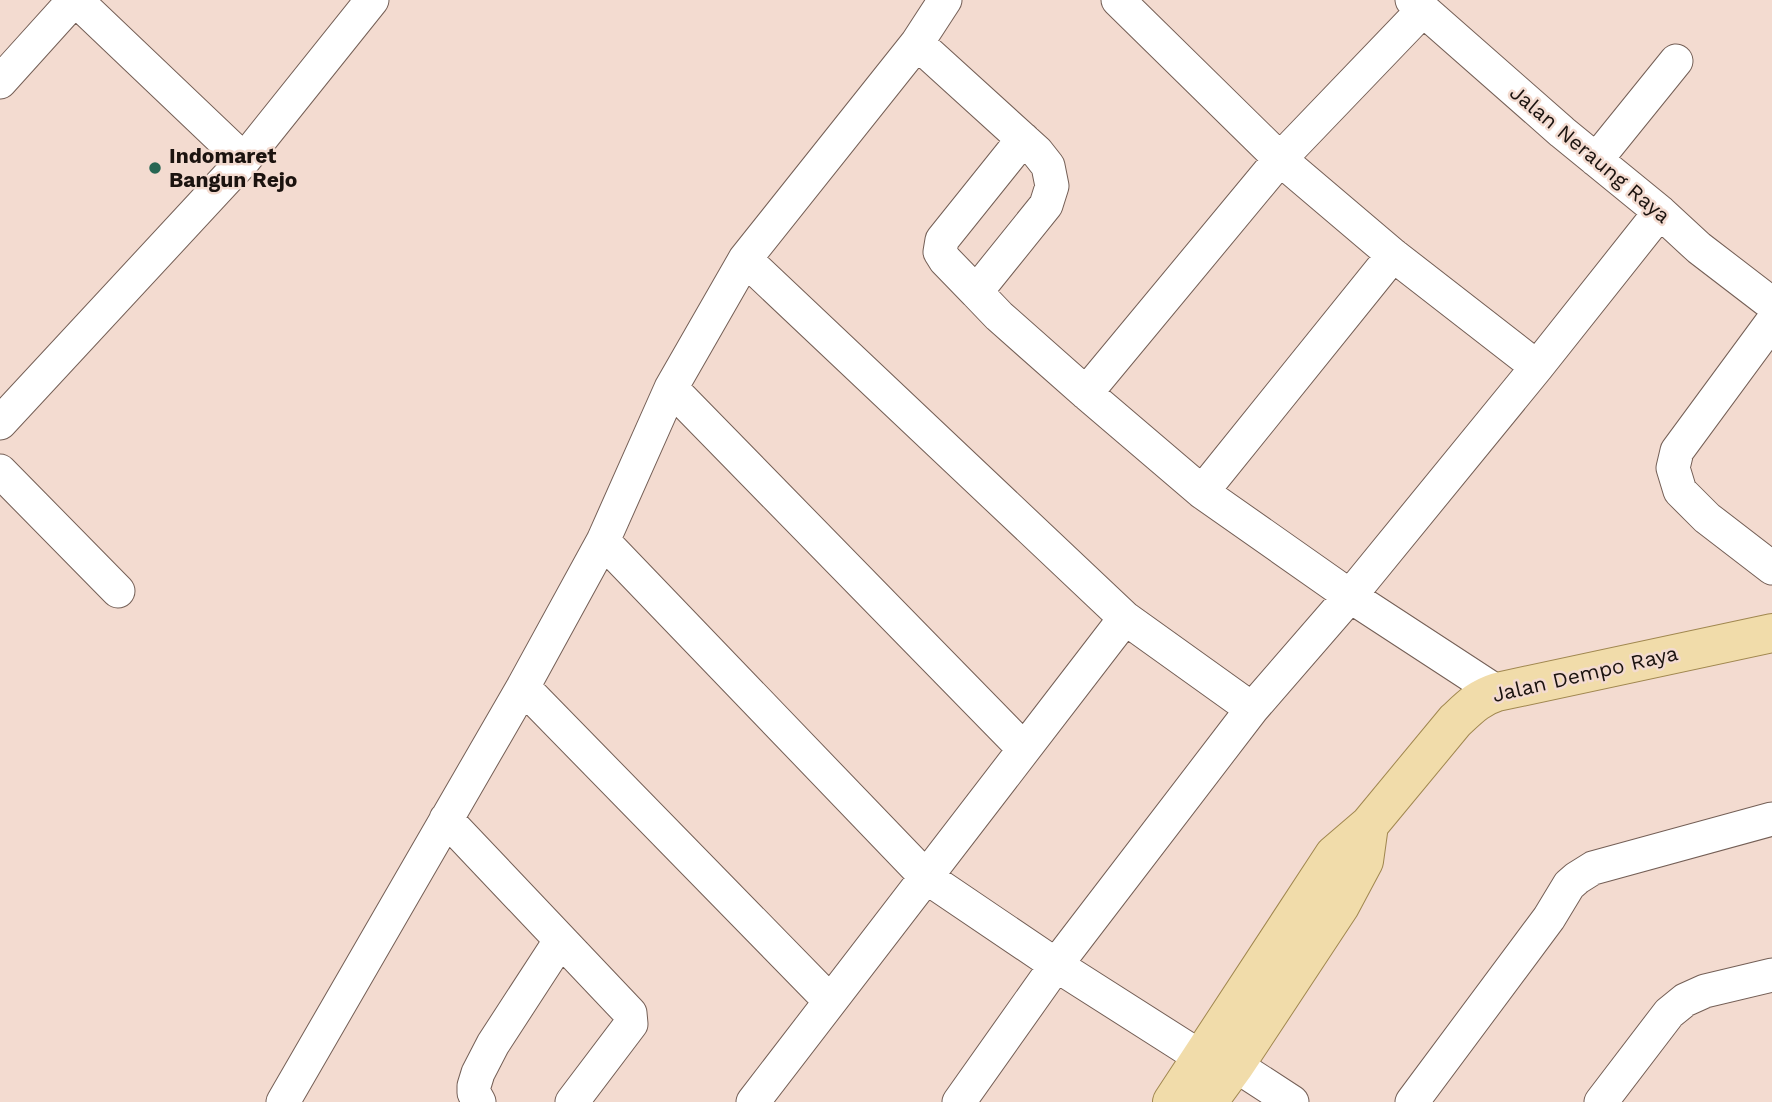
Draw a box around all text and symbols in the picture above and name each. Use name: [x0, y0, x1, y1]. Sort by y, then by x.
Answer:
street label: Jalan Neraung Raya: [1505, 79, 1676, 228]
place label: Indomaret Bangun Rejo: [169, 143, 297, 192]
marker: Indomaret Bangun Rejo: [147, 160, 163, 176]
street label: Jalan Dempo Raya: [1490, 640, 1680, 707]

